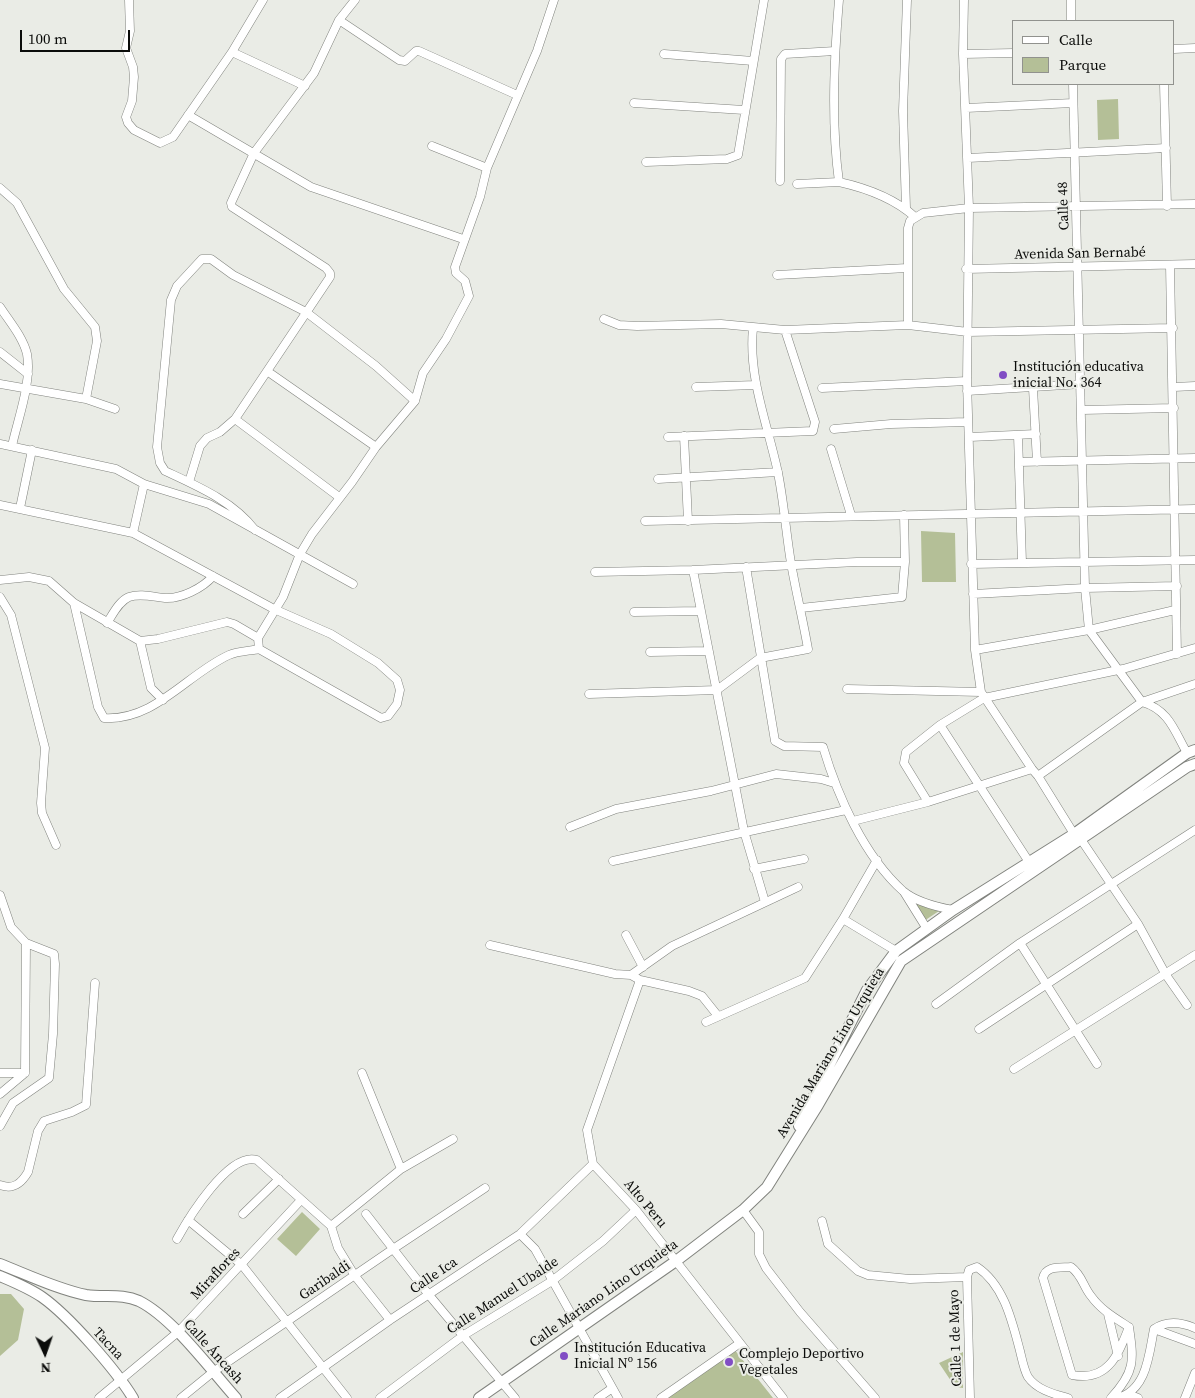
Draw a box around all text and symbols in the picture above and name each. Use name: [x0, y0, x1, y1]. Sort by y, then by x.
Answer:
scale bar: [22, 20, 132, 52]
legend: [1012, 20, 1175, 85]
text: 100 m: [28, 28, 68, 49]
text: Calle: [1059, 29, 1093, 50]
text: Parque: [1059, 54, 1106, 75]
street label: Calle 48: [1055, 181, 1073, 231]
street label: Avenida San Bernabé: [1014, 244, 1146, 264]
place label: Institución educativa inicial No. 364: [1013, 359, 1144, 392]
marker: Institución educativa inicial No. 364: [997, 369, 1009, 381]
street label: Avenida Mariano Lino Urquieta: [773, 965, 889, 1141]
street label: Alto Peru: [620, 1176, 670, 1232]
street label: Calle Mariano Lino Urquieta: [527, 1236, 681, 1352]
street label: Miraflores: [188, 1245, 244, 1303]
street label: Calle Ica: [407, 1254, 461, 1298]
street label: Calle Manuel Ubalde: [444, 1254, 562, 1338]
street label: Garibaldi: [296, 1258, 354, 1304]
street label: Calle 1 de Mayo: [946, 1289, 966, 1387]
street label: Calle Áncash: [180, 1316, 246, 1388]
street label: Tacna: [89, 1325, 127, 1363]
north arrow: [20, 1328, 70, 1378]
place label: Institución Educativa Inicial Nº 156: [574, 1340, 706, 1372]
place label: Complejo Deportivo Vegetales: [739, 1346, 864, 1378]
marker: Institución Educativa Inicial Nº 156: [558, 1350, 570, 1362]
marker: Complejo Deportivo Vegetales: [723, 1356, 735, 1368]
text: N: [40, 1358, 51, 1378]

